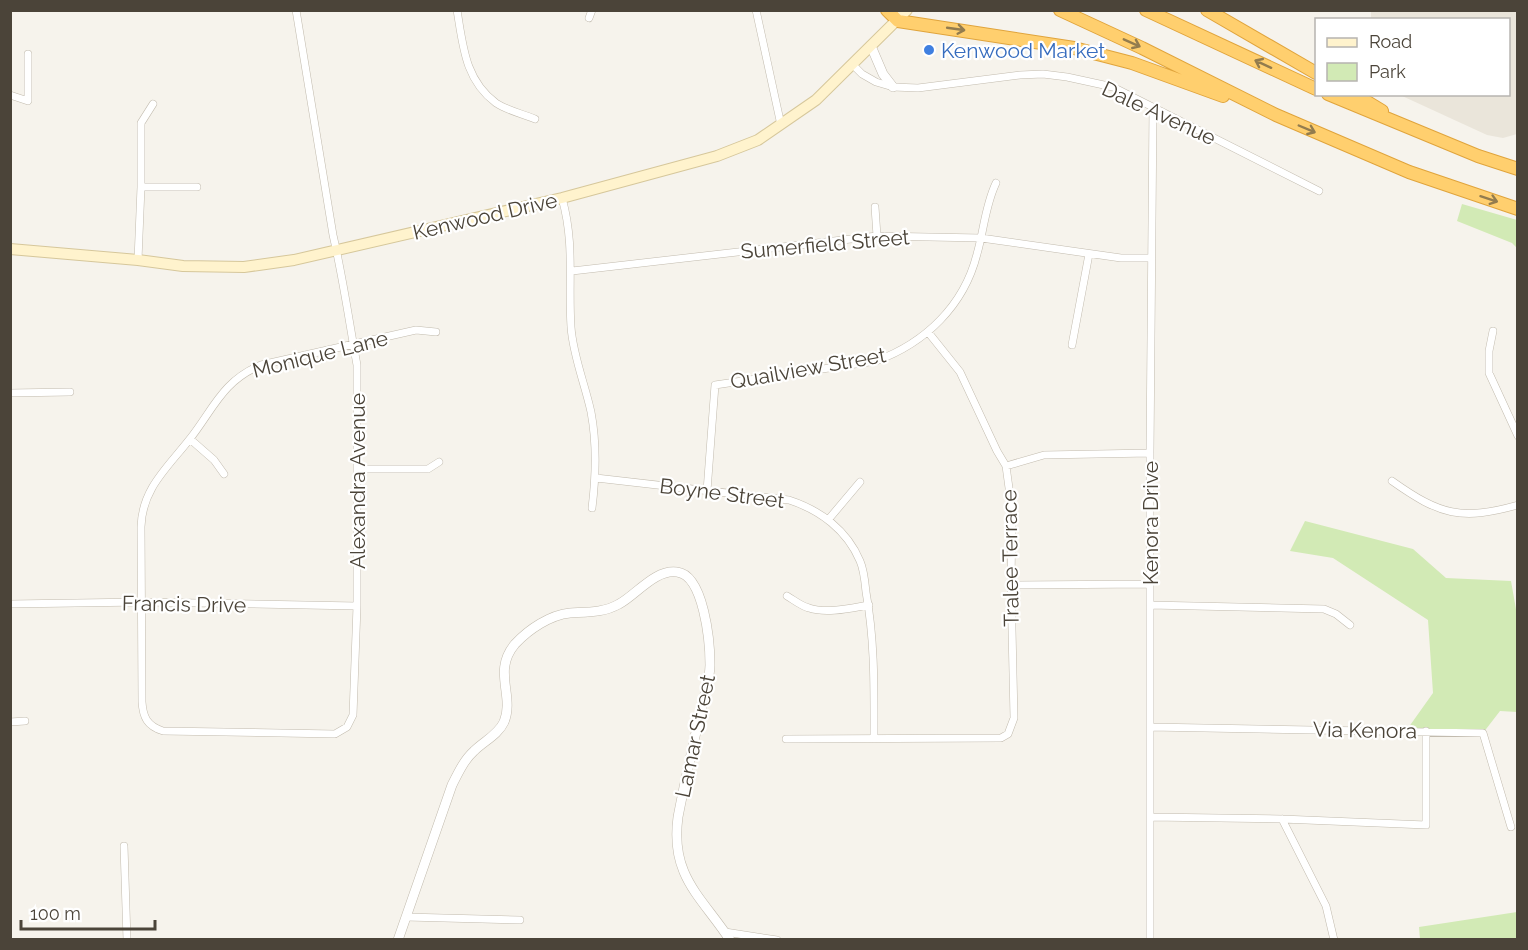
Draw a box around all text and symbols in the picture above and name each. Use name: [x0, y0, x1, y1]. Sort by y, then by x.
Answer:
legend: [1315, 18, 1510, 96]
one-way arrow: [945, 24, 965, 35]
text: Road: [1369, 31, 1412, 52]
place label: Kenwood Market: [941, 38, 1105, 63]
one-way arrow: [1123, 39, 1141, 50]
marker: Kenwood Market: [922, 43, 936, 57]
one-way arrow: [1255, 58, 1273, 70]
text: Park: [1369, 61, 1406, 82]
street label: Dale Avenue: [1098, 76, 1220, 150]
one-way arrow: [1298, 124, 1316, 135]
street label: Kenwood Drive: [410, 187, 560, 245]
one-way arrow: [1479, 195, 1498, 206]
street label: Sumerfield Street: [739, 224, 911, 264]
street label: Monique Lane: [250, 325, 390, 383]
street label: Quailview Street: [728, 342, 888, 394]
street label: Alexandra Avenue: [345, 393, 370, 569]
street label: Kenora Drive: [1138, 461, 1163, 585]
street label: Boyne Street: [658, 473, 786, 513]
street label: Tralee Terrace: [996, 489, 1024, 627]
street label: Francis Drive: [122, 590, 246, 618]
street label: Lamar Street: [670, 672, 720, 800]
street label: Via Kenora: [1313, 717, 1417, 743]
scale bar: [21, 893, 154, 931]
text: 100 m: [30, 903, 81, 924]

